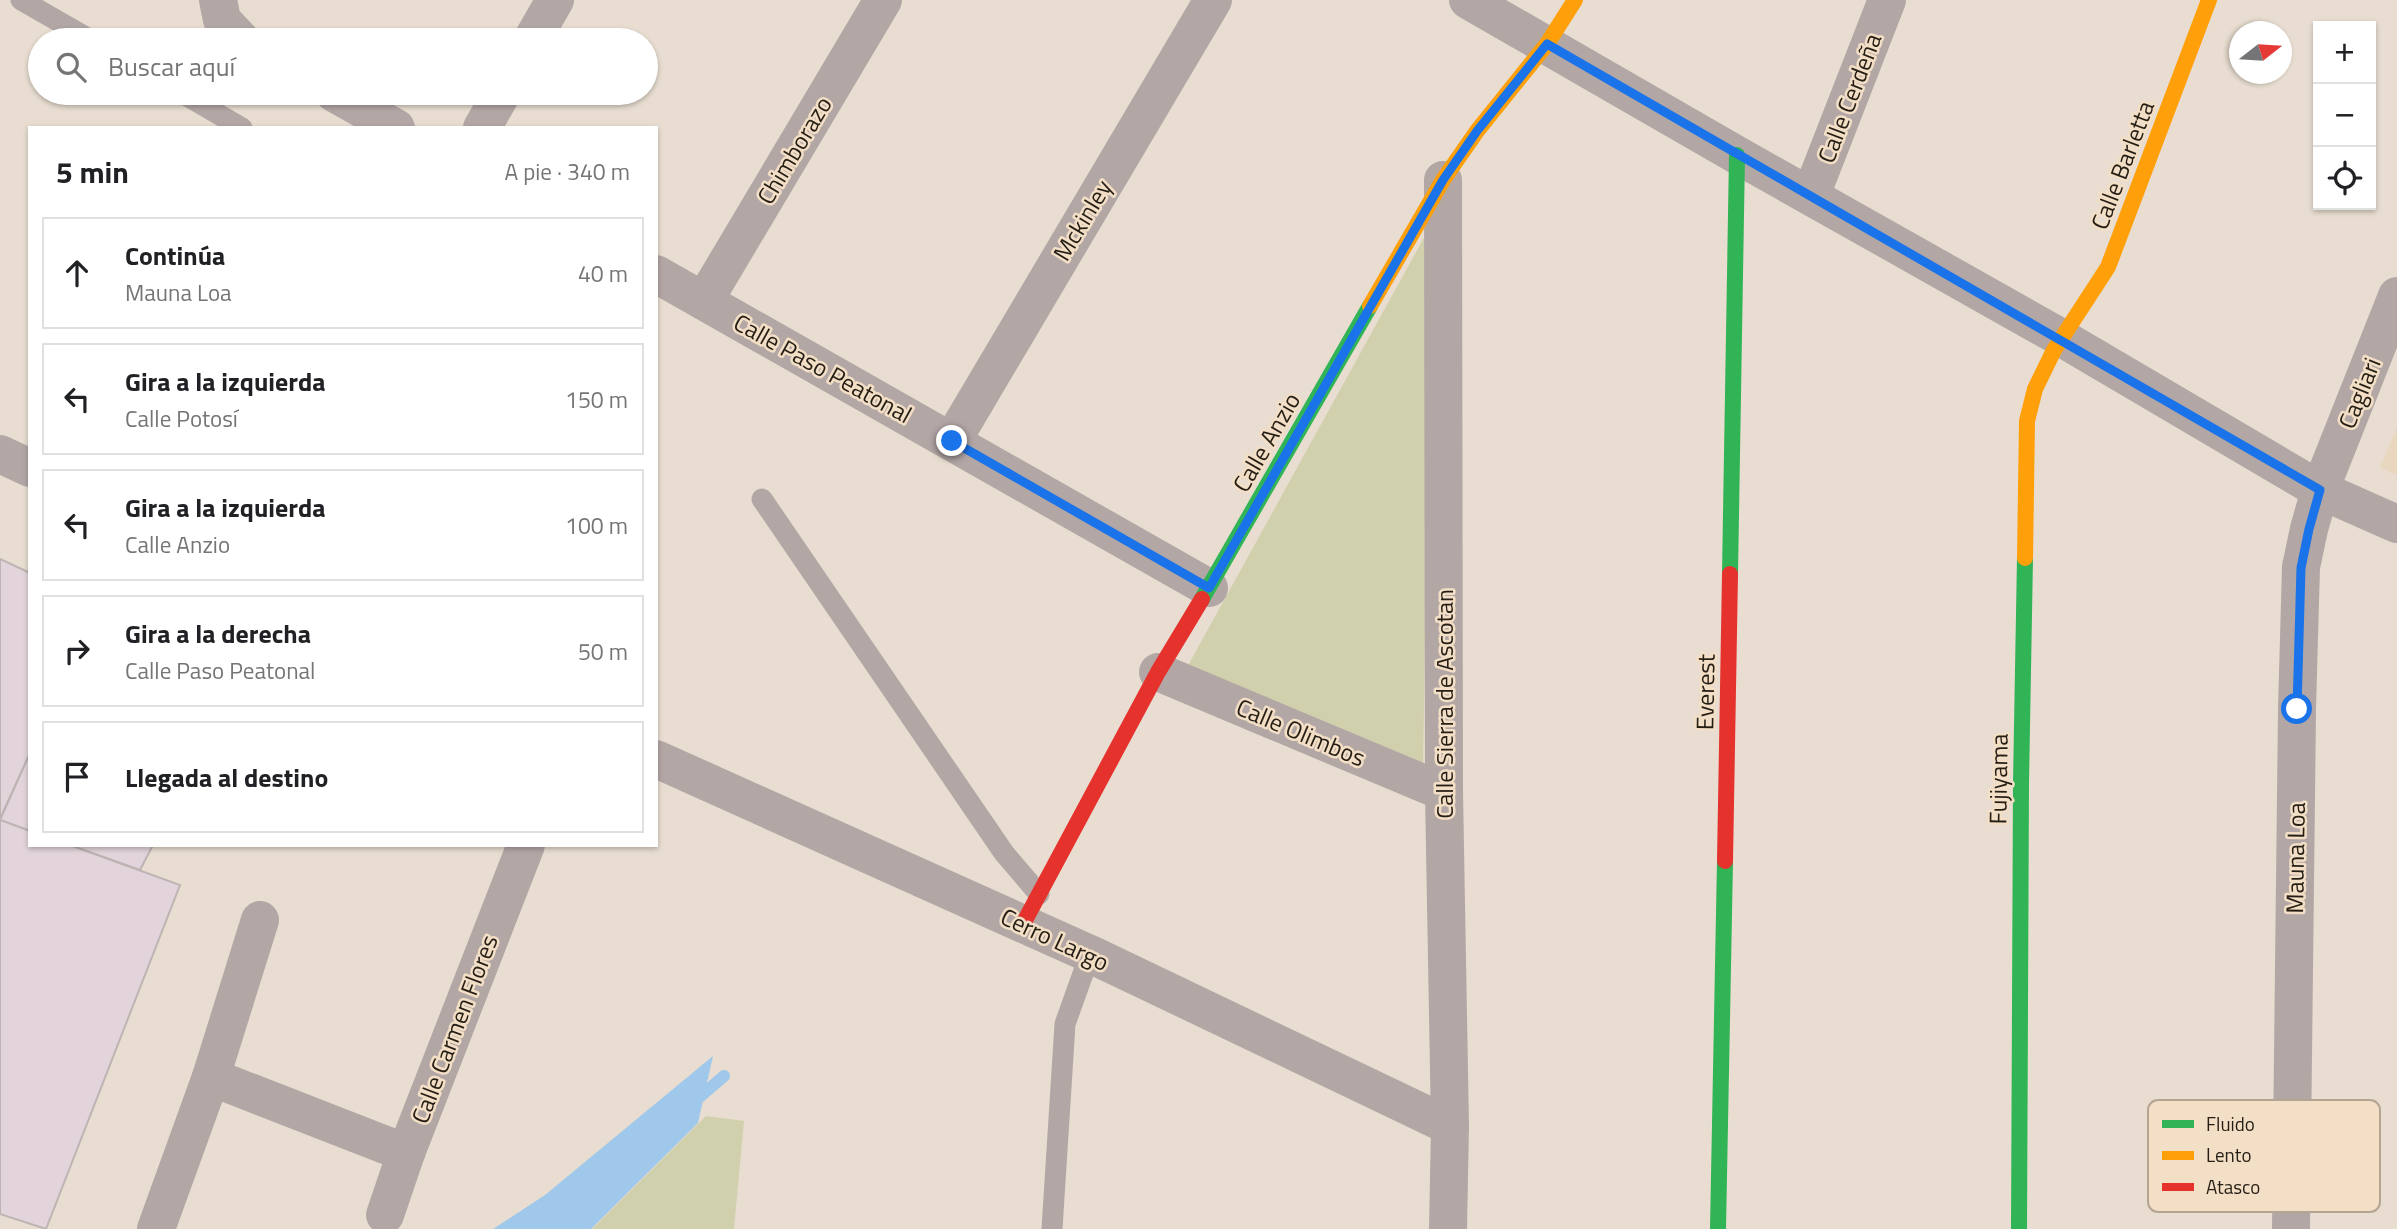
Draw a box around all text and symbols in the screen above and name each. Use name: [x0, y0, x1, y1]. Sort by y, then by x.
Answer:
north arrow: [2229, 21, 2292, 84]
map controls: [2313, 21, 2376, 210]
button: +: [2313, 21, 2376, 84]
search box: [28, 28, 658, 105]
street label: Calle Cerdeña: [1808, 28, 1890, 168]
text: Buscar aquí: [108, 47, 235, 86]
icon: search: [52, 48, 90, 86]
button: −: [2313, 84, 2376, 147]
street label: Chimborazo: [748, 89, 840, 211]
street label: Calle Barletta: [2081, 95, 2163, 235]
button: locate: [2313, 147, 2376, 210]
text: 5 min: [56, 149, 129, 195]
text: A pie · 340 m: [504, 154, 630, 189]
street label: Mckinley: [1044, 172, 1121, 267]
text: Continúa: [125, 236, 225, 275]
icon: ahead: [58, 254, 96, 292]
text: 40 m: [578, 256, 628, 291]
text: Mauna Loa: [125, 275, 232, 310]
street label: Calle Paso Peatonal: [727, 304, 919, 432]
street label: Cagliari: [2328, 352, 2390, 434]
text: Gira a la izquierda: [125, 362, 326, 401]
icon: left: [58, 380, 96, 418]
text: 150 m: [565, 382, 628, 417]
street label: Calle Anzio: [1223, 386, 1309, 498]
text: Calle Potosí: [125, 401, 238, 436]
route end: [936, 425, 967, 456]
text: Gira a la izquierda: [125, 488, 326, 527]
icon: left: [58, 506, 96, 544]
text: 100 m: [565, 508, 628, 543]
text: Calle Anzio: [125, 527, 230, 562]
street label: Calle Sierra de Ascotan: [1426, 589, 1462, 819]
text: Gira a la derecha: [125, 614, 311, 653]
icon: right: [58, 632, 96, 670]
text: 50 m: [578, 634, 628, 669]
text: Calle Paso Peatonal: [125, 653, 315, 688]
street label: Everest: [1686, 653, 1724, 730]
street label: Calle Olimbos: [1231, 689, 1371, 775]
route start: [2281, 693, 2312, 724]
street label: Fujiyama: [1979, 733, 2017, 825]
icon: arrive: [58, 758, 96, 796]
text: Llegada al destino: [125, 758, 328, 797]
street label: Mauna Loa: [2276, 802, 2314, 914]
street label: Cerro Largo: [995, 898, 1115, 980]
street label: Calle Carmen Flores: [401, 929, 507, 1129]
legend: [2148, 1100, 2380, 1212]
text: Fluido: [2206, 1109, 2255, 1138]
text: Lento: [2206, 1140, 2251, 1169]
text: Atasco: [2206, 1172, 2260, 1201]

